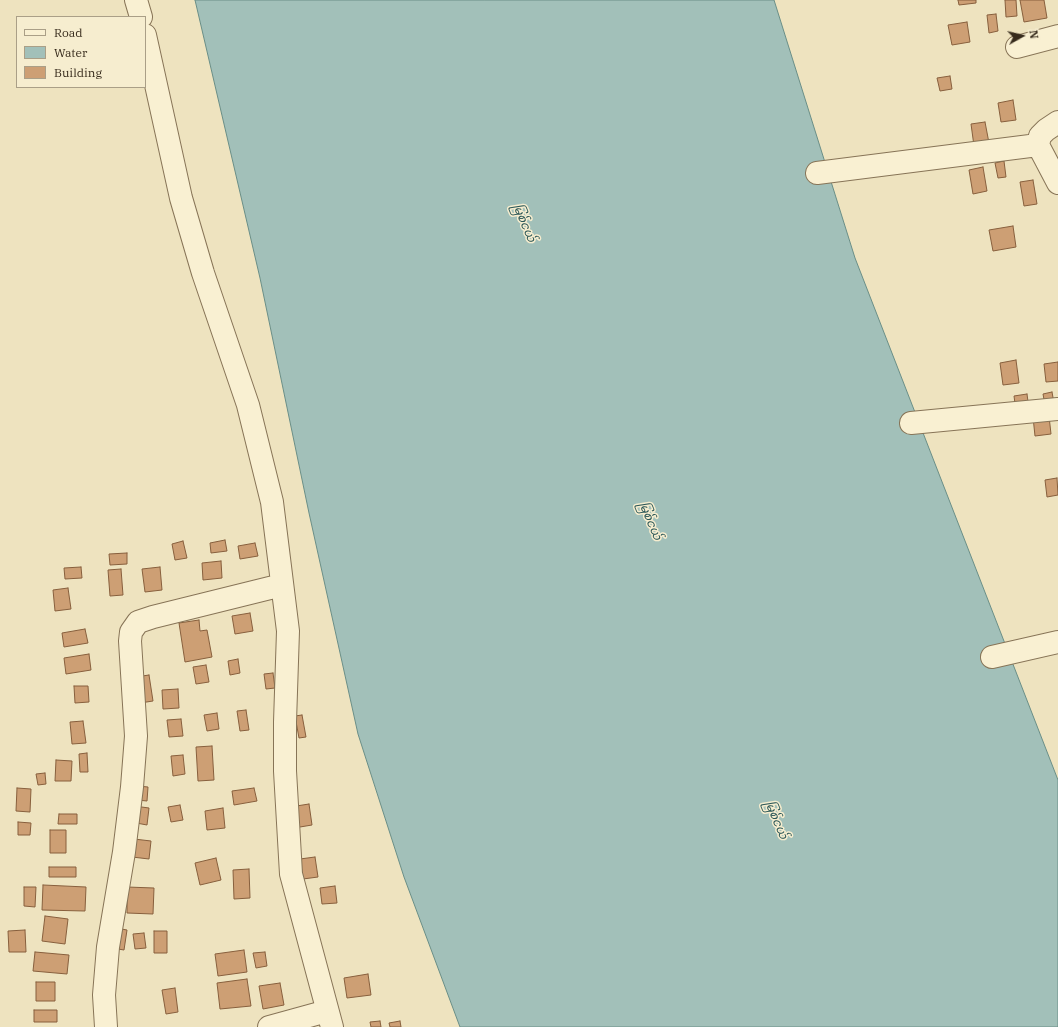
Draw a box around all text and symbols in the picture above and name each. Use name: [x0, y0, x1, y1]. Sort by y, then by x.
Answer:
legend: [16, 16, 146, 88]
north arrow: [1002, 16, 1042, 56]
text: Road: [54, 25, 83, 40]
text: N: [1026, 29, 1041, 40]
text: Water: [54, 45, 87, 60]
text: Building: [54, 65, 102, 80]
water label: မြစ်ငယ်: [510, 202, 538, 244]
water label: မြစ်ငယ်: [636, 500, 664, 542]
water label: မြစ်ငယ်: [762, 799, 790, 841]

